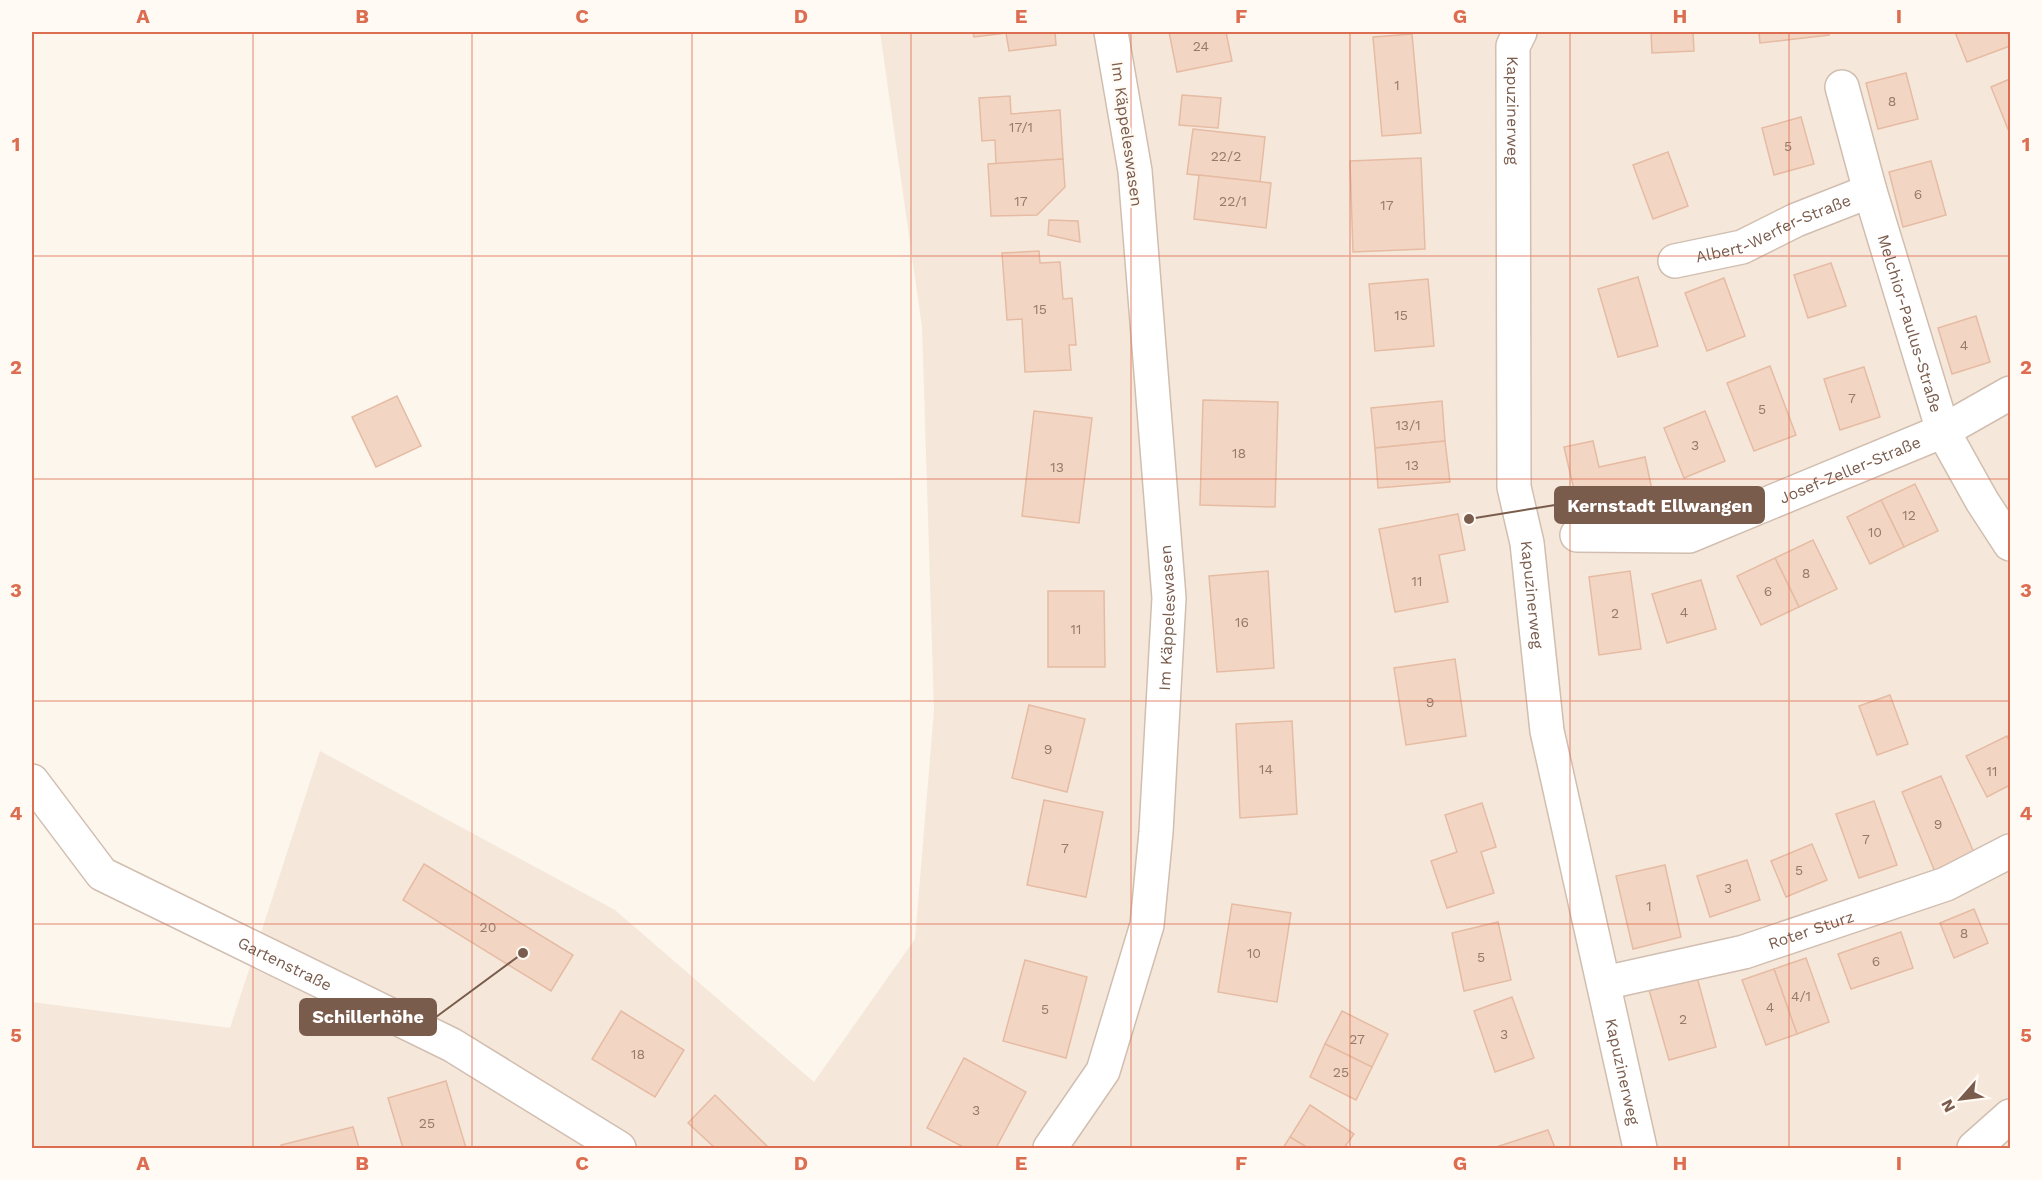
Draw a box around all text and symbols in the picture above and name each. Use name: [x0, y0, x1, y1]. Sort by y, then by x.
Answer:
text: A: [136, 4, 150, 28]
text: B: [355, 4, 369, 28]
text: C: [575, 4, 589, 28]
text: D: [794, 4, 808, 28]
text: E: [1015, 4, 1027, 28]
text: F: [1235, 4, 1247, 28]
text: G: [1453, 4, 1467, 28]
text: H: [1673, 4, 1687, 28]
text: I: [1896, 4, 1902, 28]
house number: 24: [1193, 38, 1209, 54]
street label: Kapuzinerweg: [1504, 56, 1523, 165]
street label: Im Käppeleswasen: [1107, 60, 1147, 208]
house number: 1: [1394, 77, 1400, 93]
house number: 8: [1888, 93, 1896, 109]
house number: 17/1: [1009, 119, 1033, 135]
text: 1: [12, 132, 20, 156]
text: 1: [2022, 132, 2030, 156]
house number: 5: [1784, 138, 1792, 154]
house number: 22/2: [1211, 148, 1241, 164]
house number: 6: [1914, 186, 1922, 202]
street label: Albert-Werfer-Straße: [1694, 190, 1853, 266]
house number: 17: [1014, 193, 1028, 209]
house number: 22/1: [1219, 193, 1247, 209]
house number: 17: [1380, 197, 1394, 213]
street label: Melchior-Paulus-Straße: [1874, 232, 1946, 415]
house number: 15: [1033, 301, 1047, 317]
house number: 15: [1394, 307, 1408, 323]
house number: 4: [1960, 337, 1968, 353]
text: 2: [10, 355, 22, 379]
text: 2: [2020, 355, 2032, 379]
house number: 7: [1848, 390, 1856, 406]
house number: 5: [1758, 401, 1766, 417]
house number: 13/1: [1395, 417, 1421, 433]
street label: Josef-Zeller-Straße: [1776, 432, 1923, 507]
house number: 3: [1691, 437, 1699, 453]
house number: 18: [1232, 445, 1246, 461]
house number: 13: [1405, 457, 1419, 473]
house number: 13: [1050, 459, 1064, 475]
callout: Kernstadt Ellwangen: [1555, 487, 1764, 523]
text: Kernstadt Ellwangen: [1567, 495, 1753, 516]
house number: 12: [1902, 507, 1916, 523]
house number: 10: [1868, 524, 1882, 540]
street label: Kapuzinerweg: [1517, 540, 1548, 650]
street label: Im Käppeleswasen: [1154, 544, 1179, 691]
house number: 8: [1802, 565, 1810, 581]
house number: 11: [1412, 573, 1422, 589]
text: 3: [10, 578, 22, 602]
text: 3: [2020, 578, 2032, 602]
house number: 6: [1764, 583, 1772, 599]
house number: 4: [1680, 604, 1688, 620]
house number: 2: [1611, 605, 1619, 621]
house number: 16: [1235, 614, 1249, 630]
house number: 11: [1071, 621, 1081, 637]
house number: 9: [1426, 694, 1434, 710]
house number: 9: [1044, 741, 1052, 757]
house number: 14: [1259, 761, 1273, 777]
house number: 11: [1987, 763, 1997, 779]
text: 4: [10, 801, 23, 825]
text: 4: [2020, 801, 2033, 825]
house number: 9: [1934, 816, 1942, 832]
house number: 7: [1862, 831, 1870, 847]
house number: 7: [1061, 840, 1069, 856]
house number: 5: [1795, 862, 1803, 878]
house number: 3: [1724, 880, 1732, 896]
house number: 1: [1646, 898, 1652, 914]
street label: Roter Sturz: [1766, 906, 1856, 953]
house number: 20: [480, 919, 496, 935]
house number: 8: [1960, 925, 1968, 941]
street label: Gartenstraße: [235, 932, 335, 994]
house number: 10: [1247, 945, 1261, 961]
house number: 5: [1477, 949, 1485, 965]
house number: 6: [1872, 953, 1880, 969]
house number: 4/1: [1791, 988, 1811, 1004]
callout: Schillerhöhe: [300, 999, 436, 1035]
house number: 4: [1766, 999, 1774, 1015]
house number: 5: [1041, 1001, 1049, 1017]
text: Schillerhöhe: [312, 1006, 424, 1027]
house number: 2: [1679, 1011, 1687, 1027]
street label: Kapuzinerweg: [1602, 1016, 1644, 1127]
text: 5: [10, 1023, 22, 1047]
text: 5: [2020, 1023, 2032, 1047]
house number: 3: [1500, 1026, 1508, 1042]
house number: 27: [1349, 1031, 1365, 1047]
house number: 18: [631, 1046, 645, 1062]
house number: 25: [1333, 1064, 1349, 1080]
north arrow: [1931, 1069, 1991, 1129]
text: N: [1937, 1096, 1959, 1116]
house number: 3: [972, 1102, 980, 1118]
house number: 25: [419, 1115, 435, 1131]
text: A: [136, 1151, 150, 1175]
text: B: [355, 1151, 369, 1175]
text: C: [575, 1151, 589, 1175]
text: D: [794, 1151, 808, 1175]
text: E: [1015, 1151, 1027, 1175]
text: F: [1235, 1151, 1247, 1175]
text: G: [1453, 1151, 1467, 1175]
text: H: [1673, 1151, 1687, 1175]
text: I: [1896, 1151, 1902, 1175]

